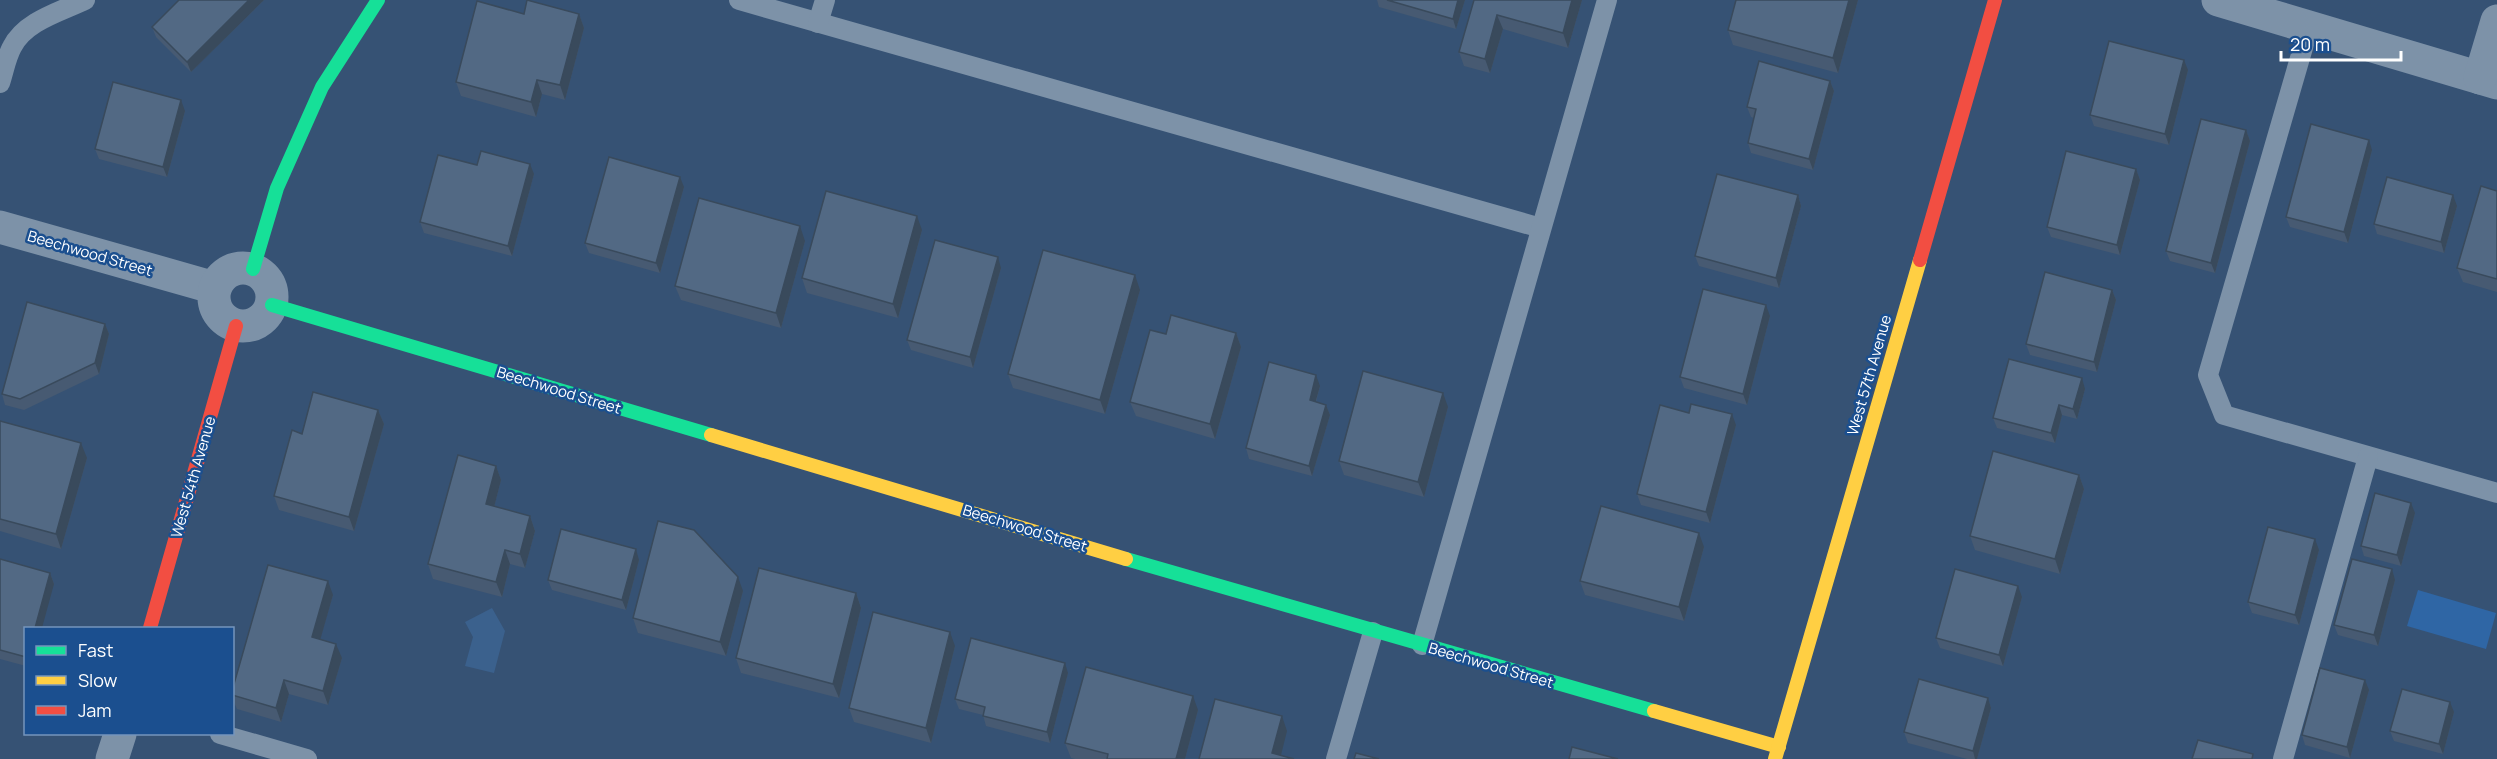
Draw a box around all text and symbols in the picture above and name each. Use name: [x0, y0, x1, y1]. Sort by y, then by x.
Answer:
scale bar: [2281, 24, 2401, 62]
text: 20 m: [2290, 32, 2330, 56]
street label: Beechwood Street: [25, 225, 155, 281]
street label: West 57th Avenue: [1842, 312, 1896, 438]
street label: Beechwood Street: [494, 361, 624, 419]
street label: West 54th Avenue: [166, 414, 220, 540]
street label: Beechwood Street: [960, 499, 1090, 557]
legend: [24, 627, 234, 735]
street label: Beechwood Street: [1426, 637, 1556, 693]
text: Fast: [78, 638, 113, 662]
text: Slow: [78, 668, 118, 692]
text: Jam: [78, 698, 112, 722]

